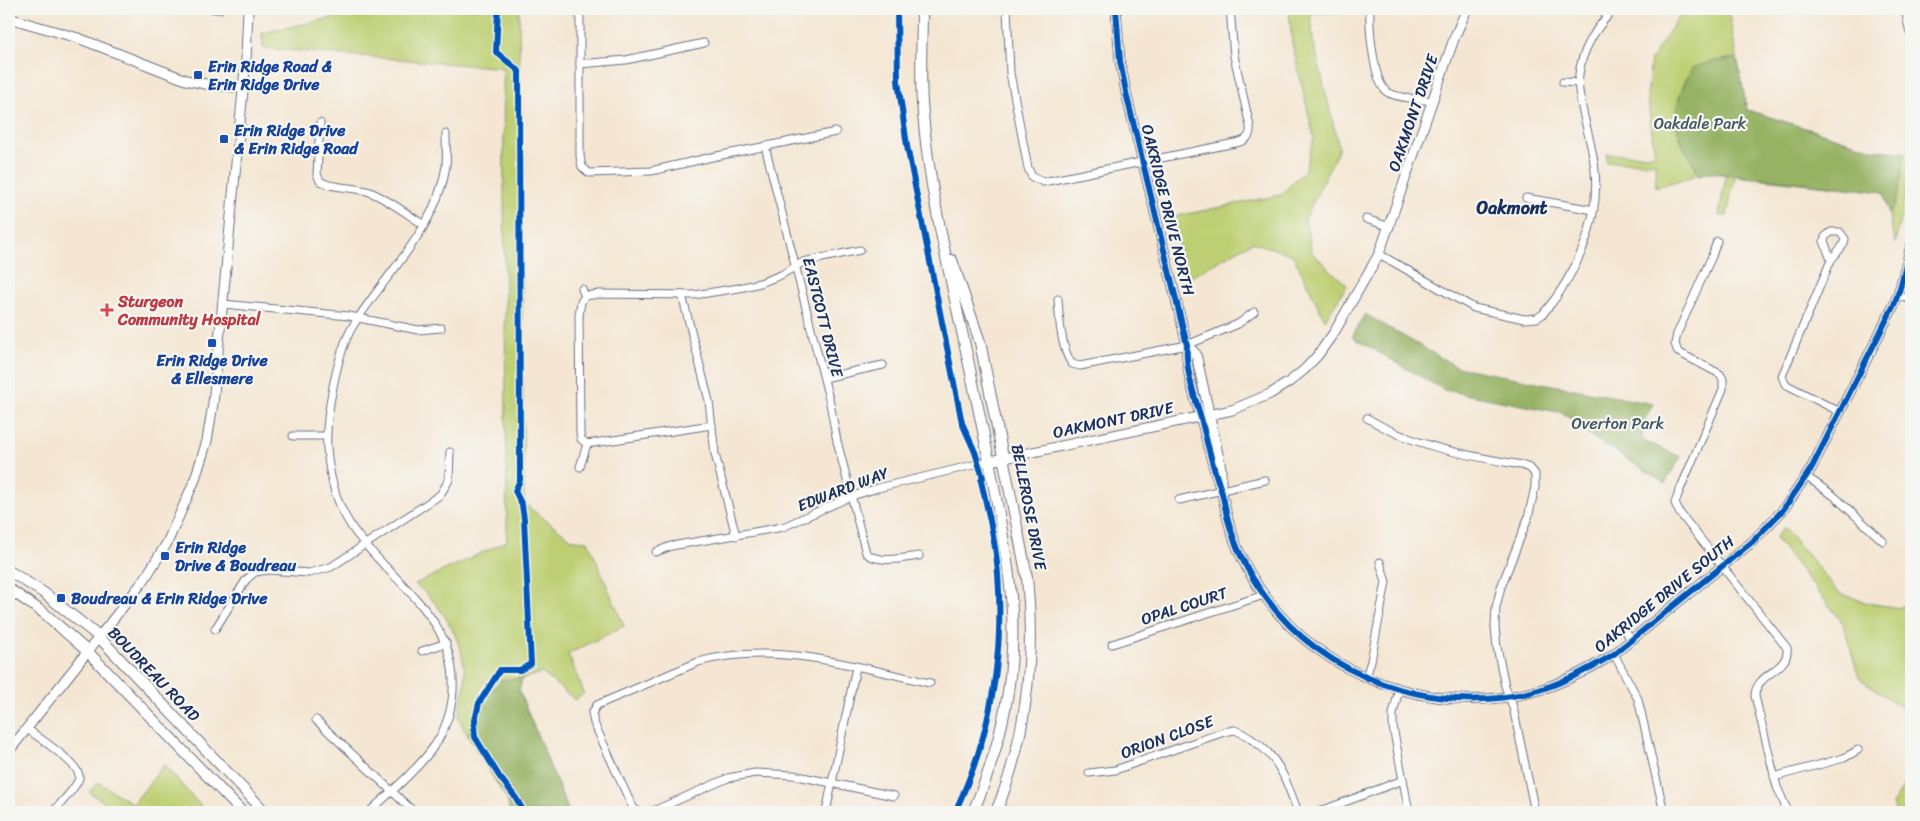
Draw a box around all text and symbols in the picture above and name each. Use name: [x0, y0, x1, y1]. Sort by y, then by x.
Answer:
street label: OAKMONT DRIVE: [1379, 49, 1447, 176]
place label: Erin Ridge Road & Erin Ridge Drive: [208, 52, 333, 99]
marker: Erin Ridge Road & Erin Ridge Drive: [192, 69, 204, 81]
park label: Oakdale Park: [1654, 109, 1747, 138]
place label: Erin Ridge Drive & Erin Ridge Road: [234, 116, 359, 163]
street label: OAKRIDGE DRIVE NORTH: [1133, 121, 1203, 299]
marker: Erin Ridge Drive & Erin Ridge Road: [218, 133, 230, 145]
district label: Oakmont: [1477, 192, 1548, 224]
street label: EASTCOTT DRIVE: [794, 254, 852, 381]
place label: Sturgeon Community Hospital: [117, 287, 262, 334]
marker: Sturgeon Community Hospital: [100, 303, 114, 317]
marker: Erin Ridge Drive & Ellesmere: [206, 337, 218, 349]
place label: Erin Ridge Drive & Ellesmere: [156, 346, 268, 393]
street label: OAKMONT DRIVE: [1050, 393, 1177, 447]
park label: Overton Park: [1572, 409, 1664, 438]
street label: BELLEROSE DRIVE: [1003, 442, 1056, 573]
street label: EDWARD WAY: [793, 458, 893, 520]
street label: OAKRIDGE DRIVE SOUTH: [1587, 527, 1741, 660]
place label: Erin Ridge Drive & Boudreau: [175, 533, 297, 580]
marker: Erin Ridge Drive & Boudreau: [159, 550, 171, 562]
street label: OPAL COURT: [1137, 578, 1232, 634]
place label: Boudreau & Erin Ridge Drive: [71, 584, 268, 613]
marker: Boudreau & Erin Ridge Drive: [55, 592, 67, 604]
street label: BOUDREAU ROAD: [100, 619, 208, 729]
street label: ORION CLOSE: [1116, 706, 1219, 767]

